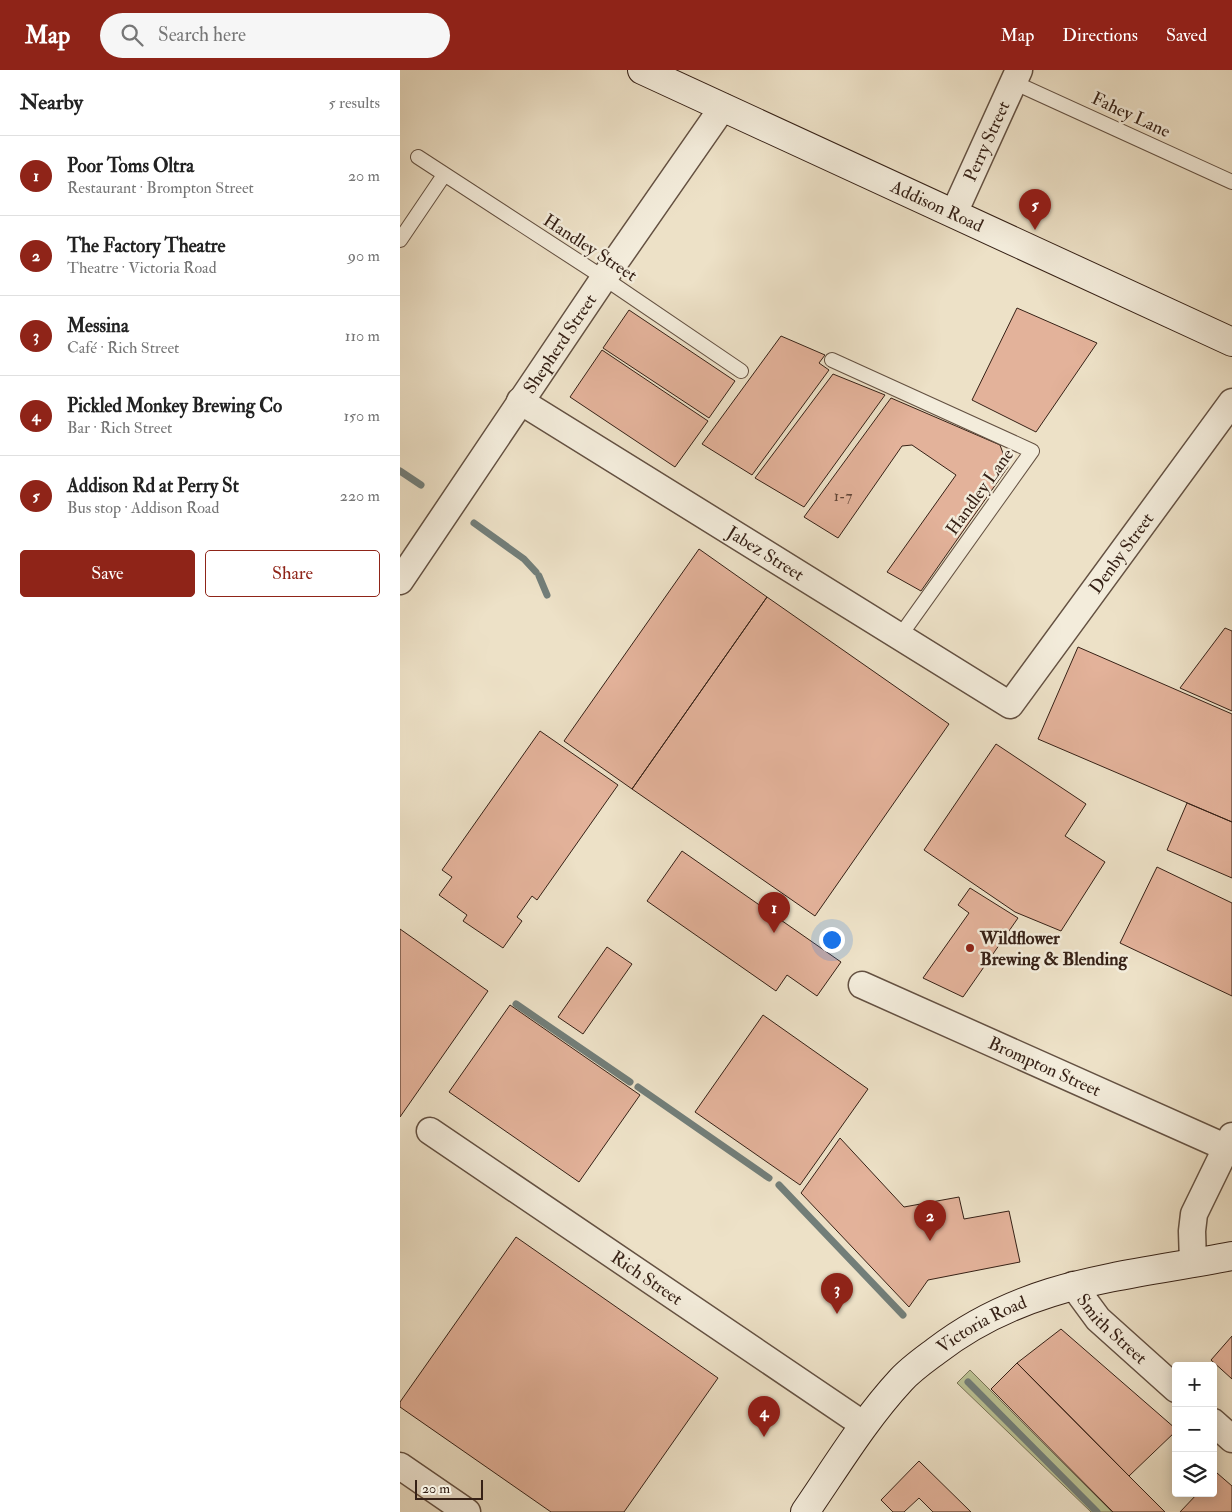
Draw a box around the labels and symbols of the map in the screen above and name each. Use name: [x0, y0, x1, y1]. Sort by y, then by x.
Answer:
street label: Fahey Lane: [1088, 87, 1174, 143]
street label: Perry Street: [958, 97, 1015, 185]
street label: Addison Road: [886, 174, 987, 237]
pin: 5: [1019, 189, 1051, 230]
street label: Handley Street: [539, 209, 641, 287]
street label: Shepherd Street: [518, 289, 602, 398]
street label: Handley Lane: [941, 444, 1019, 540]
house number: 1-7: [834, 487, 852, 506]
street label: Denby Street: [1084, 508, 1159, 598]
street label: Jabez Street: [722, 520, 809, 586]
pin: 1: [758, 892, 790, 933]
your location: [819, 927, 845, 953]
place label: Wildflower Brewing & Blending: [979, 927, 1128, 971]
marker: Wildflower Brewing & Blending: [964, 942, 976, 954]
street label: Brompton Street: [985, 1031, 1105, 1102]
pin: 2: [914, 1200, 946, 1241]
street label: Rich Street: [607, 1246, 687, 1310]
pin: 3: [821, 1273, 853, 1314]
street label: Smith Street: [1072, 1289, 1152, 1369]
street label: Victoria Road: [932, 1290, 1030, 1358]
pin: 4: [748, 1396, 780, 1437]
scale bar: [415, 1477, 482, 1500]

